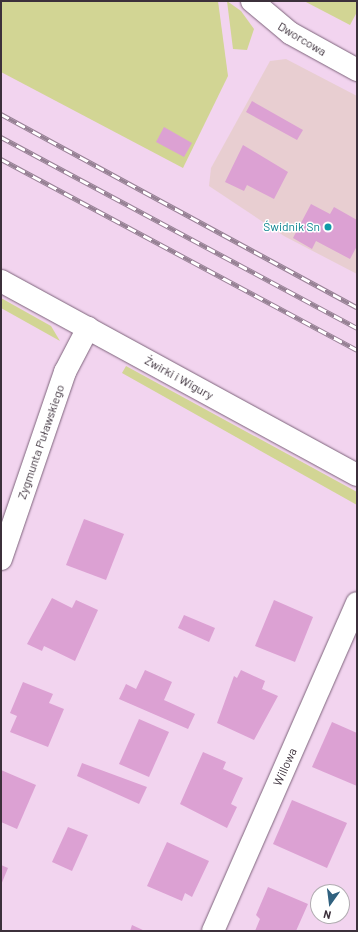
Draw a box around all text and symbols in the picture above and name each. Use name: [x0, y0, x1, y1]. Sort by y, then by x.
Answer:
street label: Dworcowa: [275, 19, 329, 59]
place label: Świdnik Sn: [263, 220, 320, 234]
marker: Świdnik Sn: [323, 222, 333, 232]
street label: Żwirki i Wigury: [142, 353, 216, 403]
street label: Zygmunta Puławskiego: [15, 383, 67, 501]
street label: Willowa: [270, 746, 300, 788]
north arrow: [310, 884, 350, 924]
text: N: [322, 908, 332, 922]

